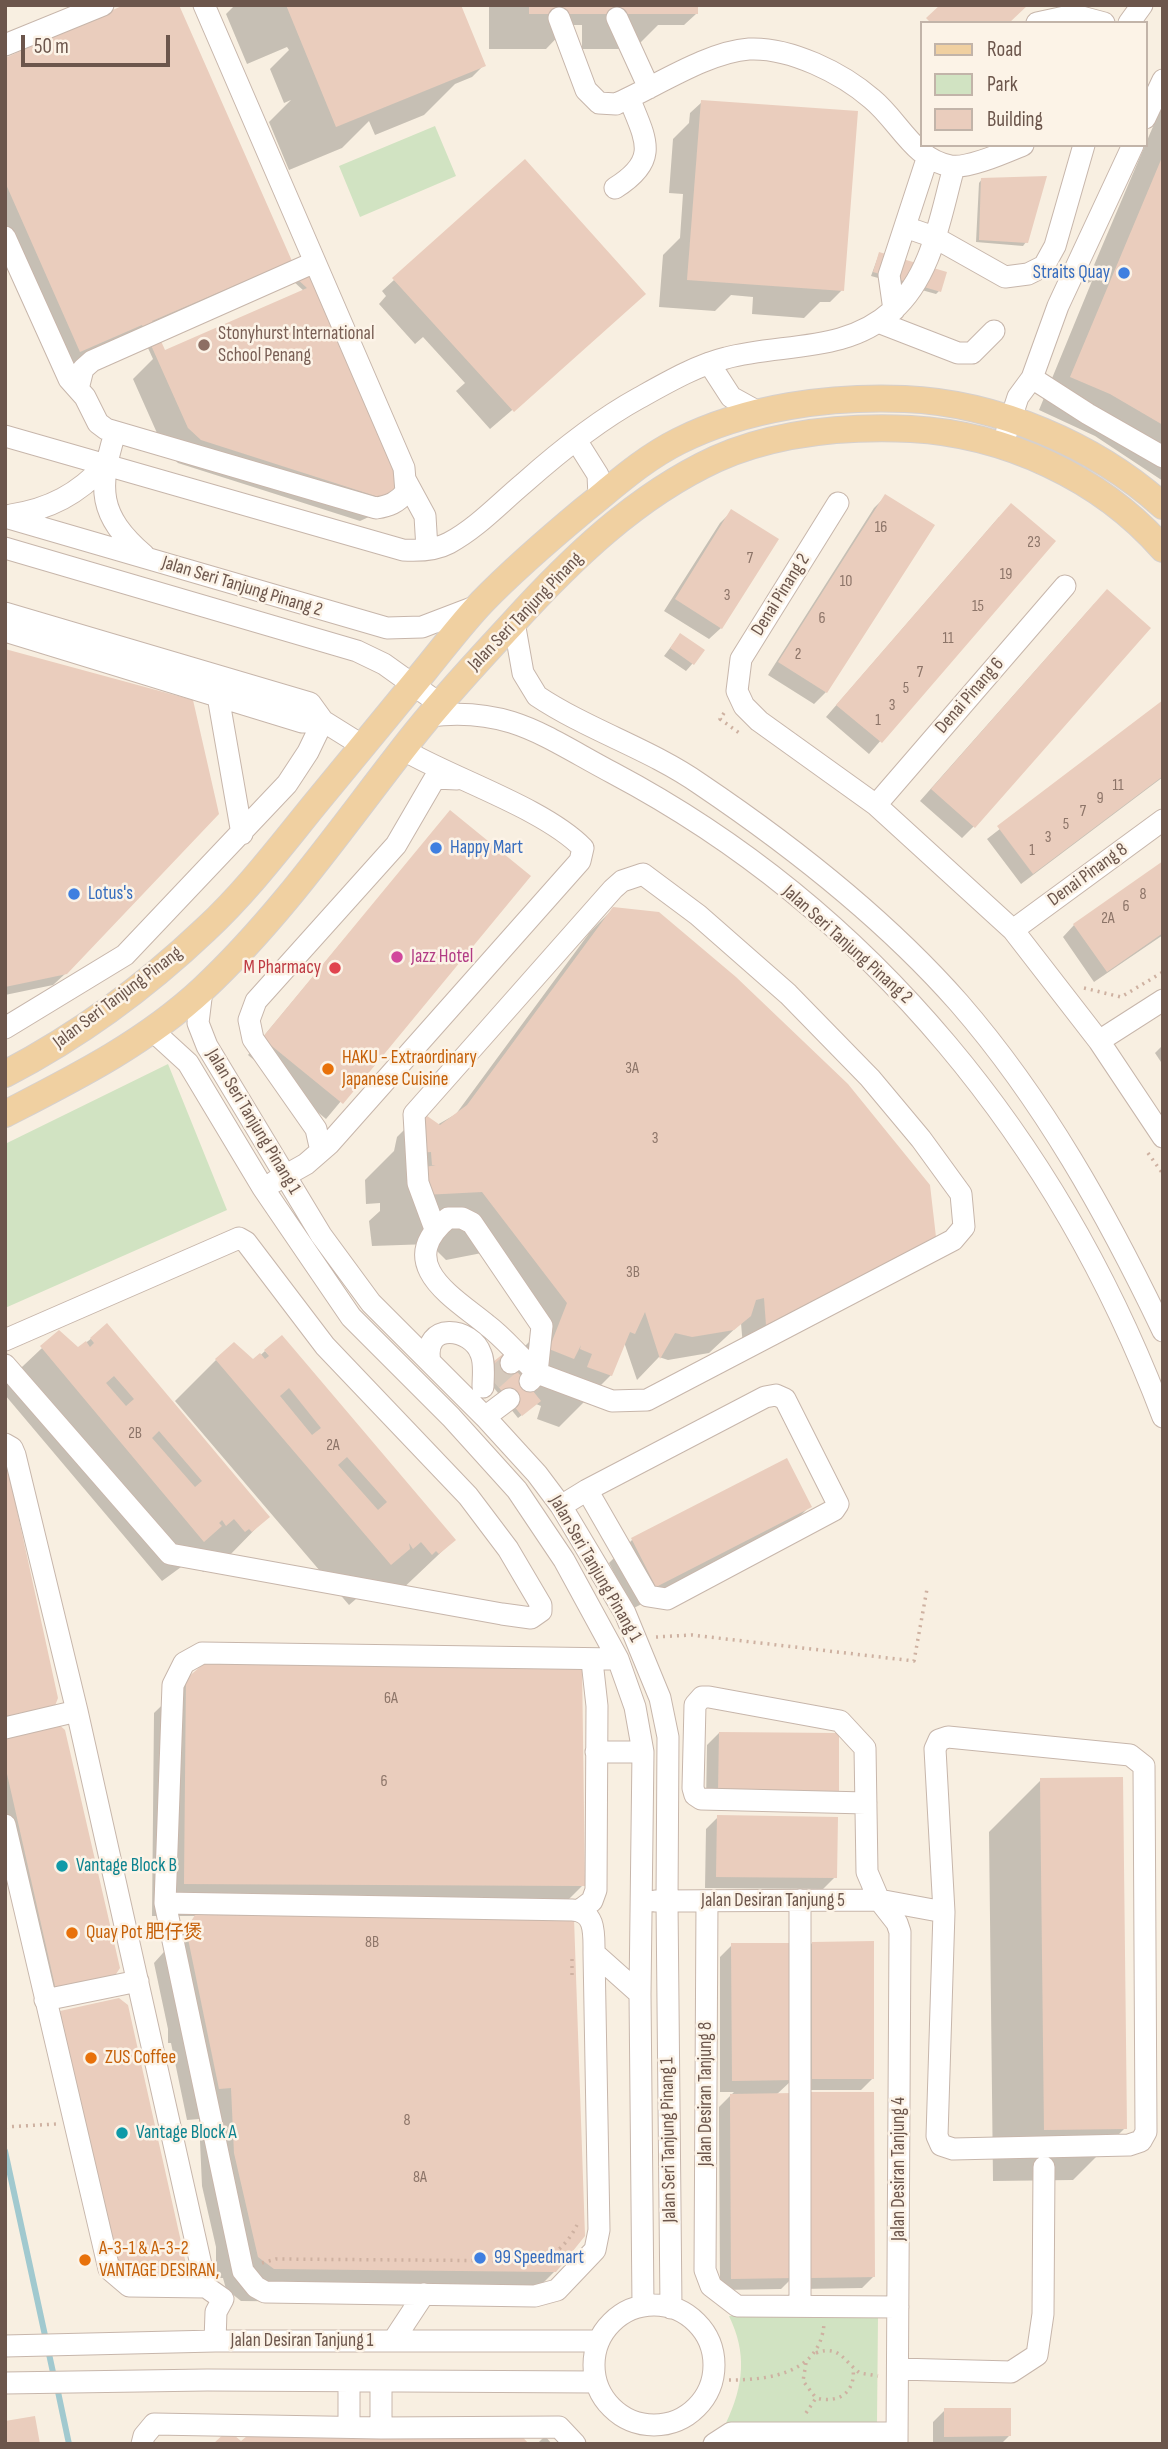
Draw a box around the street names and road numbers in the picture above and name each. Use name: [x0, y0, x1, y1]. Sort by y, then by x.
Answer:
street label: Jalan Seri Tanjung Pinang: [464, 548, 588, 676]
street label: Denai Pinang 2: [747, 550, 815, 640]
street label: Jalan Seri Tanjung Pinang 2: [159, 552, 325, 622]
street label: Denai Pinang 6: [931, 653, 1009, 739]
street label: Denai Pinang 8: [1044, 838, 1132, 912]
street label: Jalan Seri Tanjung Pinang 2: [777, 881, 917, 1009]
street label: Jalan Seri Tanjung Pinang: [49, 942, 187, 1054]
street label: Jalan Seri Tanjung Pinang 1: [201, 1045, 305, 1199]
street label: Jalan Seri Tanjung Pinang 1: [544, 1492, 646, 1646]
street label: Jalan Desiran Tanjung 5: [701, 1890, 845, 1912]
street label: Jalan Desiran Tanjung 8: [695, 2022, 717, 2166]
street label: Jalan Seri Tanjung Pinang 1: [656, 2057, 682, 2223]
street label: Jalan Desiran Tanjung 4: [888, 2097, 910, 2241]
street label: Jalan Desiran Tanjung 1: [231, 2330, 373, 2352]

